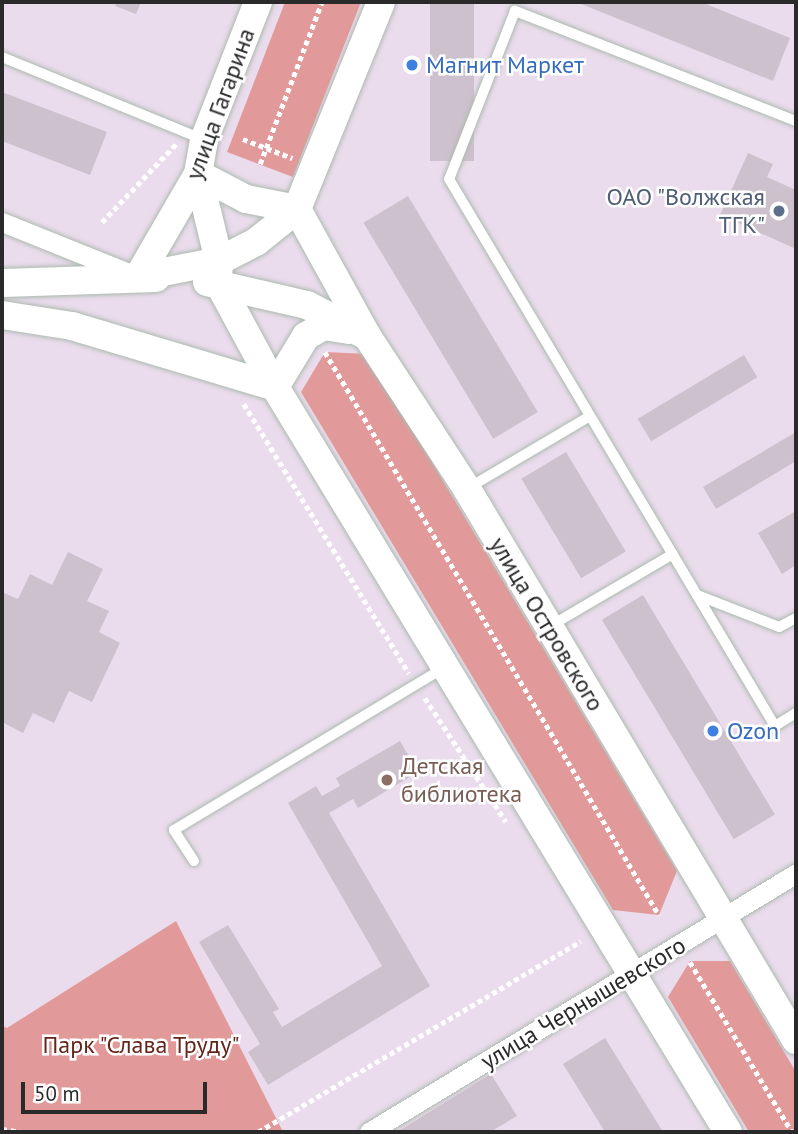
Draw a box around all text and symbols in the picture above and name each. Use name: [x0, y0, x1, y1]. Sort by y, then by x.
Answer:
street label: улица Гагарина: [179, 24, 261, 184]
place label: Магнит Маркет: [426, 51, 585, 79]
marker: Магнит Маркет: [404, 57, 420, 73]
place label: ОАО "Волжская ТГК": [605, 183, 765, 239]
marker: ОАО "Волжская ТГК": [771, 203, 787, 219]
street label: улица Островского: [484, 532, 610, 716]
place label: Ozon: [727, 717, 779, 745]
marker: Ozon: [705, 723, 721, 739]
place label: Детская библиотека: [401, 752, 522, 808]
marker: Детская библиотека: [379, 772, 395, 788]
street label: улица Чернышевского: [475, 930, 691, 1076]
park label: Парк "Слава Труду": [41, 1031, 241, 1059]
scale bar: [24, 1068, 210, 1112]
text: 50 m: [34, 1080, 80, 1107]

